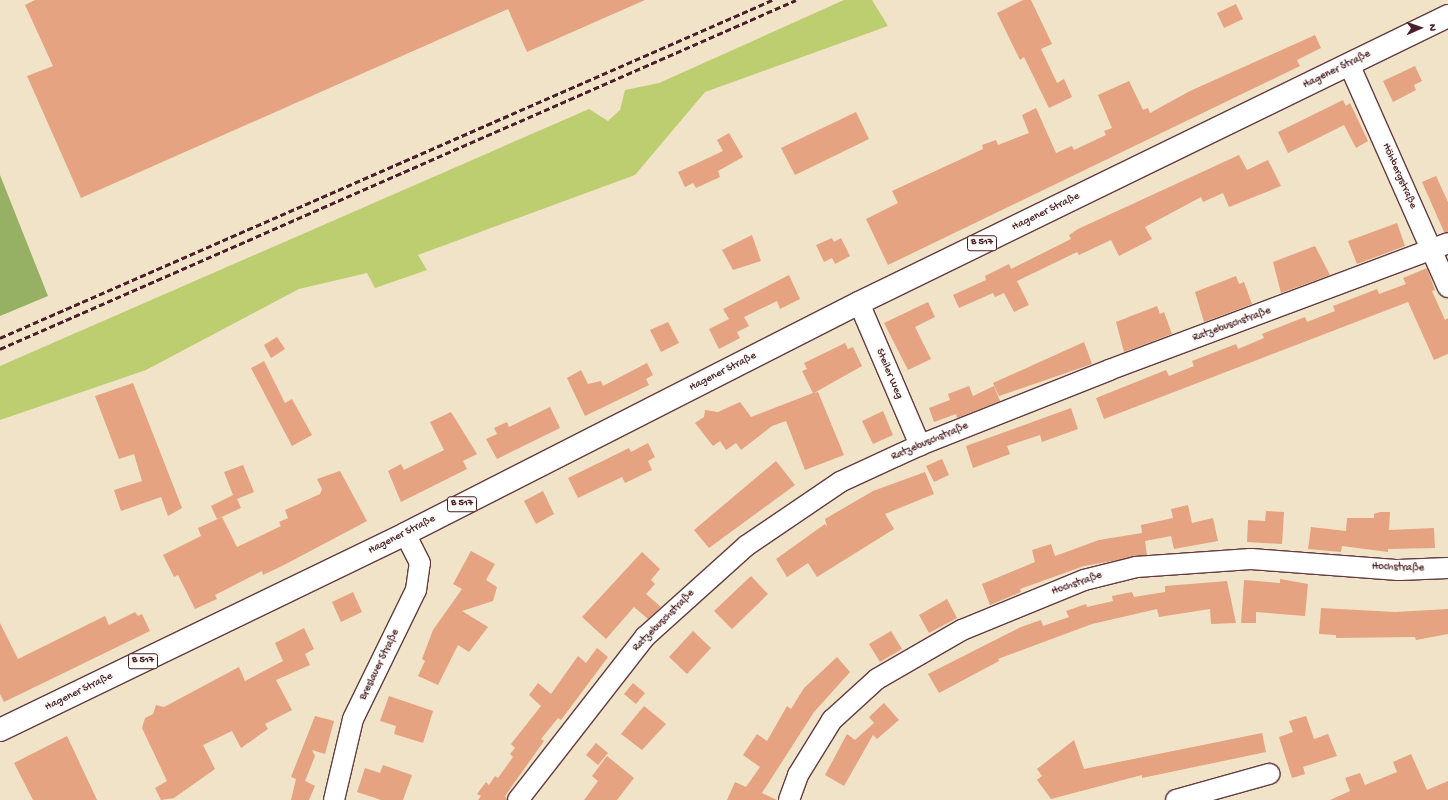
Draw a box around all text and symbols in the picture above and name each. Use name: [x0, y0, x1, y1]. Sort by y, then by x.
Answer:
north arrow: [1400, 8, 1440, 48]
text: N: [1426, 24, 1438, 31]
street label: Hagener Straße: [1301, 48, 1373, 92]
street label: Höhbergstraße: [1379, 141, 1419, 211]
street label: Hagener Straße: [1010, 190, 1082, 234]
road number: B 517: [967, 235, 997, 251]
street label: Ratzebuschstraße: [1191, 305, 1273, 345]
street label: Steiler Weg: [872, 347, 906, 401]
street label: Hagener Straße: [687, 349, 759, 395]
street label: Ratzebuschstraße: [889, 420, 971, 464]
road number: B 517: [447, 496, 477, 512]
street label: Hagener Straße: [366, 512, 438, 558]
street label: Hochstraße: [1372, 560, 1424, 576]
street label: Hochstraße: [1050, 569, 1104, 599]
street label: Ratzebuschstraße: [630, 587, 698, 655]
street label: Breslauer Straße: [357, 627, 403, 703]
road number: B 517: [128, 653, 158, 669]
street label: Hagener Straße: [43, 670, 115, 714]

